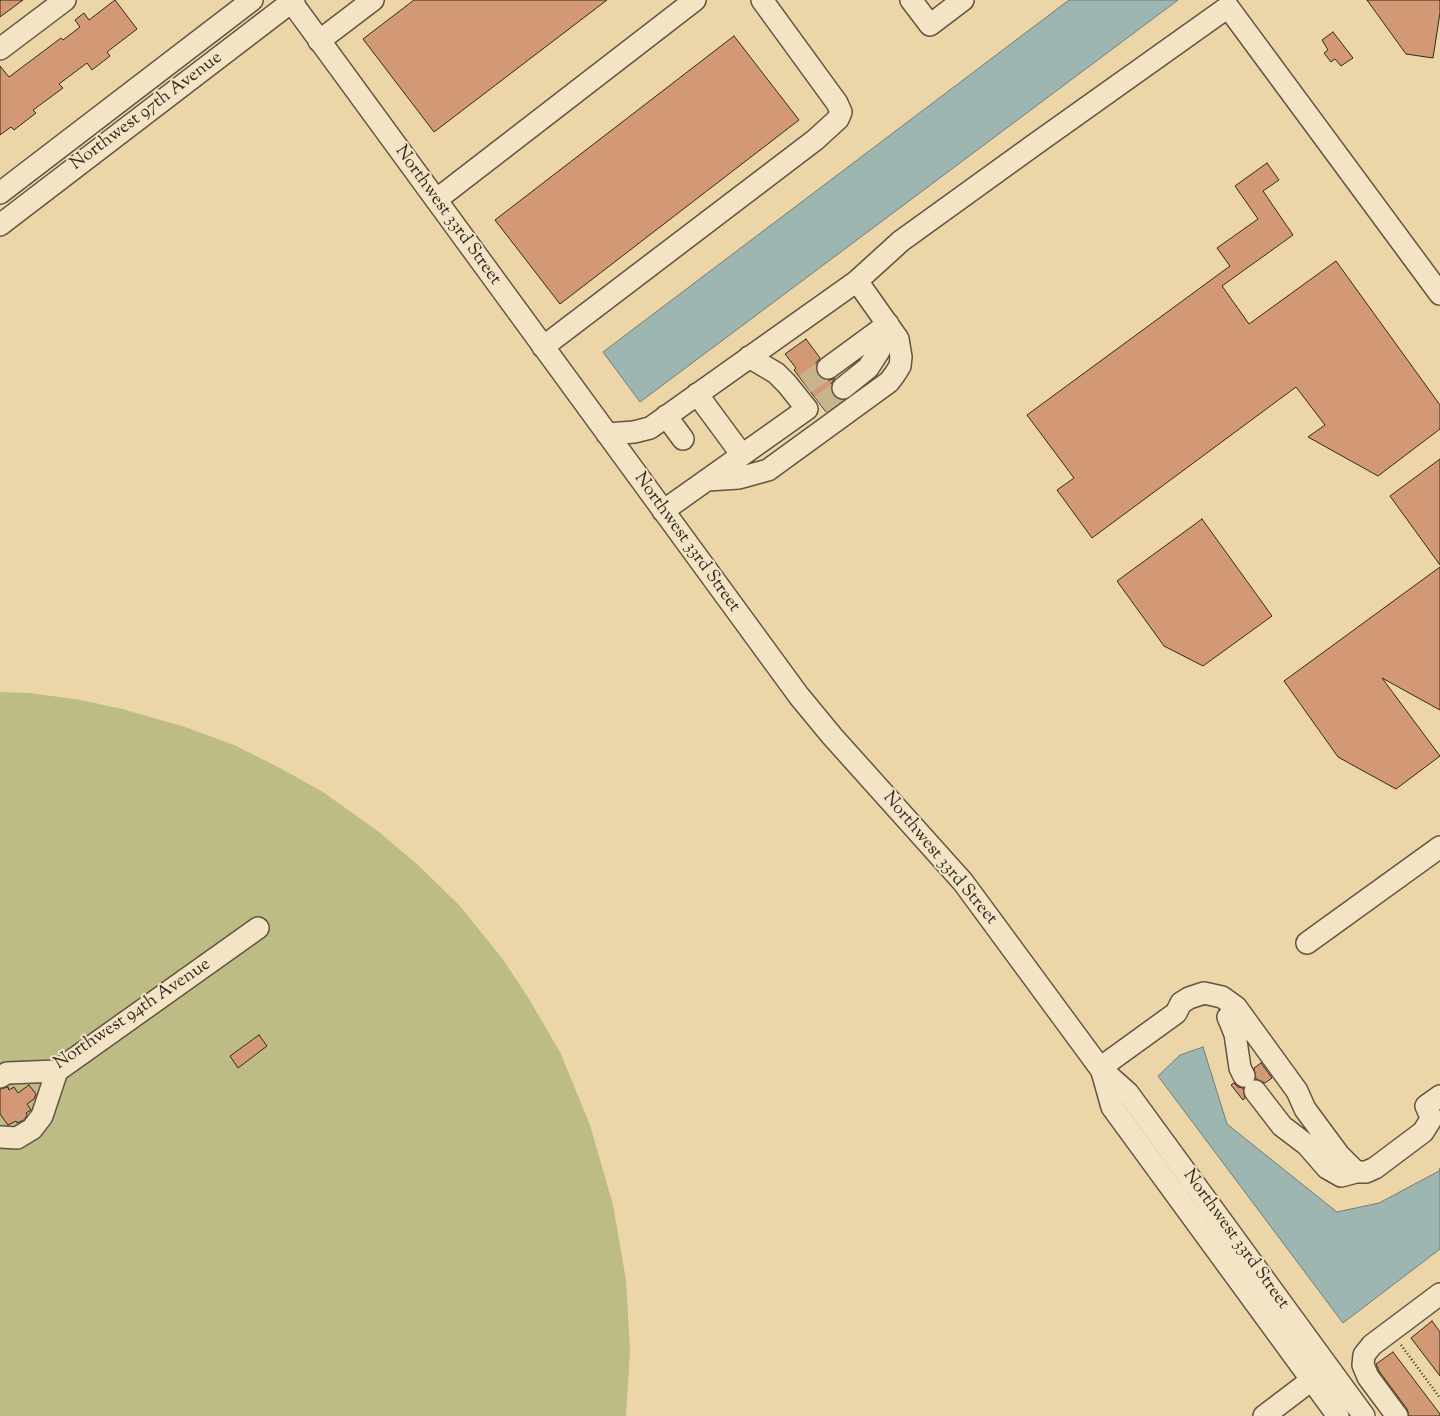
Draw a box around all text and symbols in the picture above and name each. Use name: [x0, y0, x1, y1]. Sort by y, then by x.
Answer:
street label: Northwest 97th Avenue: [67, 48, 227, 176]
street label: Northwest 33rd Street: [389, 142, 505, 290]
street label: Northwest 33rd Street: [628, 469, 744, 617]
street label: Northwest 33rd Street: [877, 788, 1001, 930]
street label: Northwest 94th Avenue: [51, 955, 215, 1075]
street label: Northwest 33rd Street: [1177, 1166, 1293, 1314]

